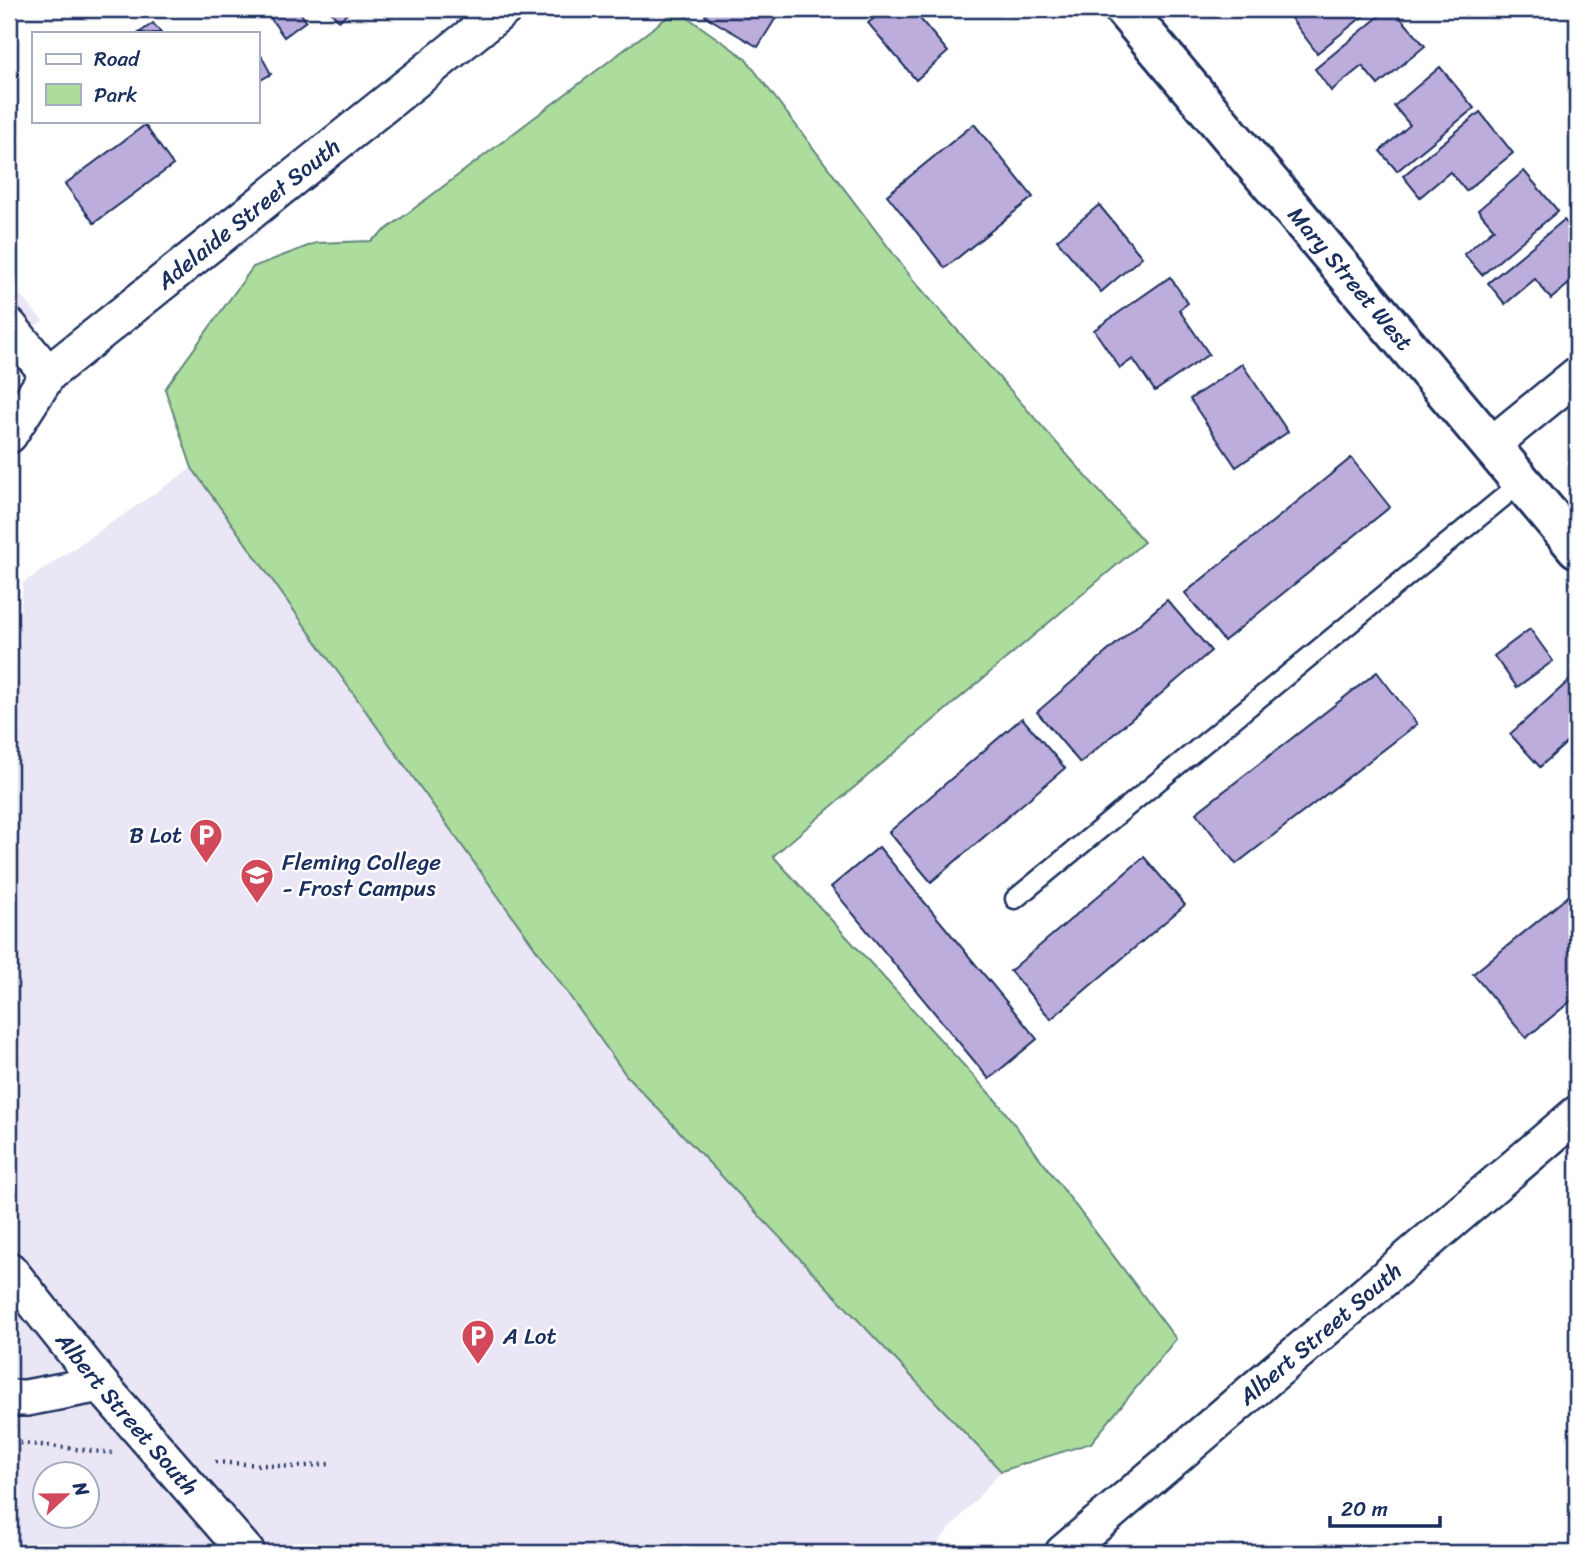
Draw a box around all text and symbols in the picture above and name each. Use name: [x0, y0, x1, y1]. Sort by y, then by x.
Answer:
legend: [32, 32, 259, 122]
text: Road: [94, 40, 141, 78]
text: Park: [94, 76, 137, 114]
street label: Adelaide Street South: [146, 127, 349, 301]
street label: Mary Street West: [1277, 197, 1424, 360]
place label: B Lot: [129, 815, 182, 856]
parking icon: B Lot: [187, 816, 225, 865]
place label: Fleming College - Frost Campus: [282, 842, 441, 909]
school or university icon: Fleming College - Frost Campus: [238, 856, 276, 905]
street label: Albert Street South: [1228, 1251, 1411, 1416]
place label: A Lot: [502, 1316, 556, 1357]
parking icon: A Lot: [459, 1317, 497, 1366]
street label: Albert Street South: [44, 1322, 209, 1505]
north arrow: [32, 1460, 102, 1530]
text: N: [63, 1476, 99, 1502]
scale bar: [1330, 1485, 1441, 1529]
text: 20 m: [1341, 1490, 1388, 1528]

